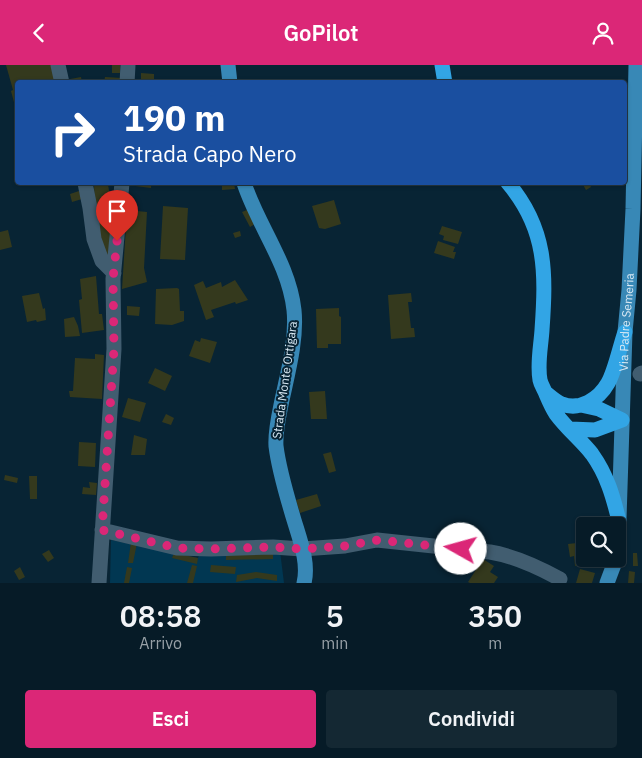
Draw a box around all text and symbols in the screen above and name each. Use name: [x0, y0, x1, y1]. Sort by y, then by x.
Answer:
text: GoPilot: [283, 18, 359, 47]
icon: back: [25, 19, 53, 47]
icon: person: [589, 19, 617, 47]
text: 190 m: [123, 95, 226, 141]
icon: right: [40, 100, 105, 165]
text: Strada Capo Nero: [123, 139, 297, 168]
pin: [96, 190, 138, 241]
icon: arrive: [103, 197, 131, 225]
street label: Via Padre Semeria: [616, 272, 637, 372]
street label: Strada Monte Ortigara: [269, 320, 300, 440]
map controls: [576, 517, 626, 567]
button: search: [576, 517, 626, 567]
position arrow: [434, 522, 486, 574]
text: 08:58: [120, 596, 201, 635]
text: 5: [326, 596, 344, 635]
text: 350: [468, 596, 522, 635]
text: Arrivo: [139, 633, 182, 653]
text: min: [321, 633, 348, 653]
text: m: [488, 633, 502, 653]
button: Esci: [25, 690, 316, 748]
button: Condividi: [326, 690, 617, 748]

